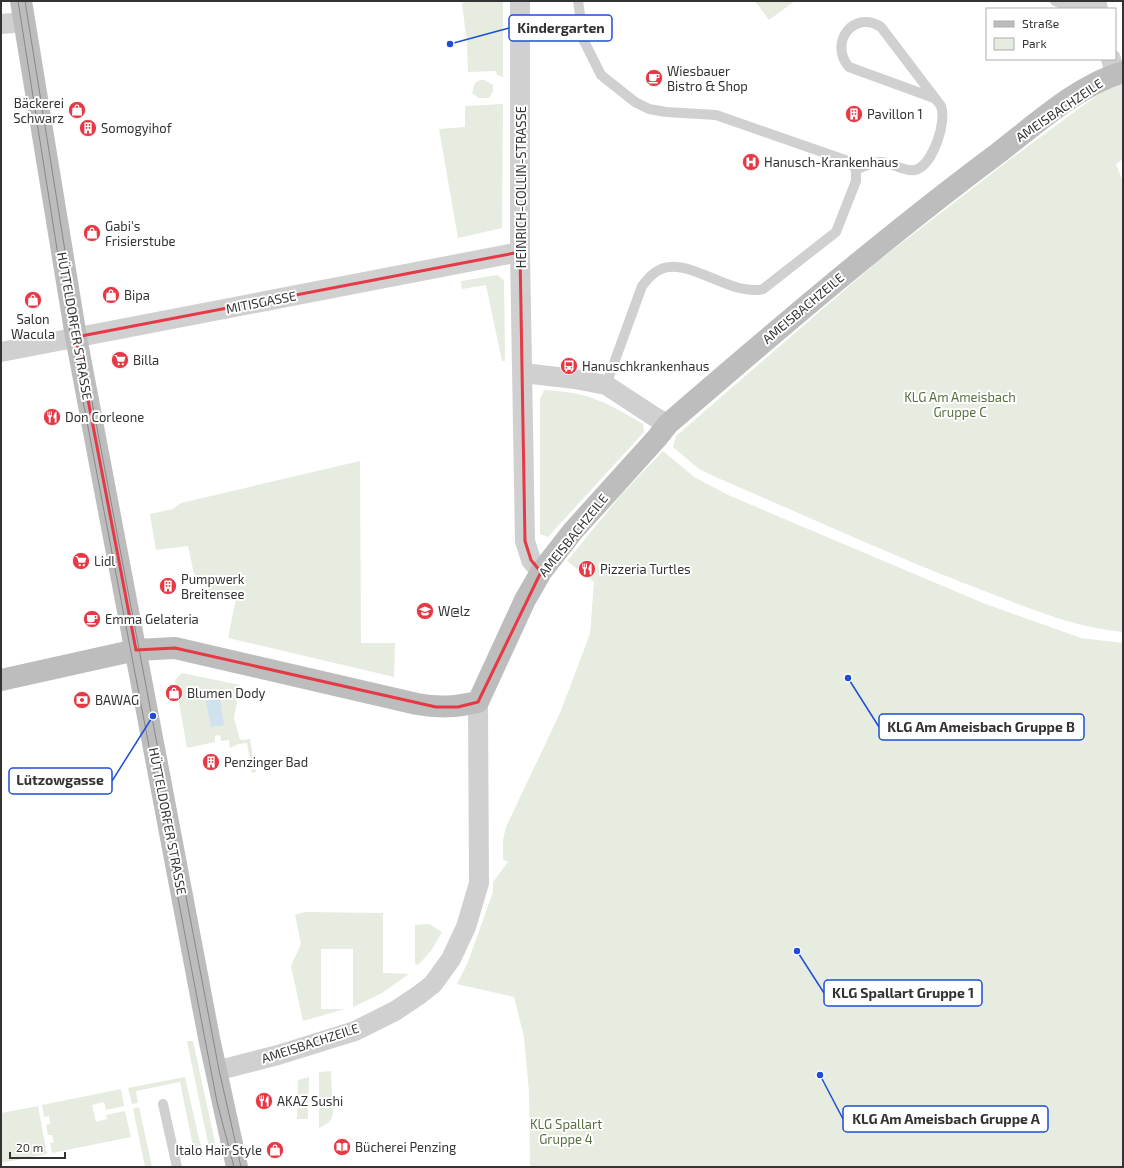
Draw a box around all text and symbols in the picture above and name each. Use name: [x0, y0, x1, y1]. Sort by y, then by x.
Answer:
legend: [986, 8, 1116, 60]
callout: Kindergarten: [509, 15, 612, 41]
text: Straße: [1022, 16, 1059, 30]
text: Kindergarten: [517, 19, 605, 36]
text: Park: [1022, 36, 1047, 50]
place label: Wiesbauer Bistro & Shop: [667, 63, 748, 94]
cafe icon: Wiesbauer Bistro & Shop: [644, 68, 664, 88]
street label: AMEISBACHZEILE: [1012, 75, 1106, 145]
place label: Bäckerei Schwarz: [13, 95, 64, 126]
shop icon: Bäckerei Schwarz: [67, 100, 87, 120]
building icon: Pavillon 1: [844, 104, 864, 124]
street label: HEINRICH-COLLIN-STRASSE: [513, 106, 529, 268]
place label: Pavillon 1: [867, 106, 923, 122]
building icon: Somogyihof: [78, 118, 98, 138]
place label: Somogyihof: [101, 120, 173, 136]
hospital icon: Hanusch-Krankenhaus: [741, 152, 761, 172]
place label: Hanusch-Krankenhaus: [764, 154, 898, 170]
place label: Gabi's Frisierstube: [105, 218, 176, 249]
shop icon: Gabi's Frisierstube: [82, 223, 102, 243]
street label: HÜTTELDORFER STRASSE: [54, 251, 96, 401]
street label: AMEISBACHZEILE: [759, 269, 847, 347]
shop icon: Bipa: [101, 285, 121, 305]
place label: Bipa: [124, 287, 150, 303]
street label: MITISGASSE: [225, 287, 297, 317]
shop icon: Salon Wacula: [23, 290, 43, 310]
place label: Salon Wacula: [11, 311, 55, 342]
supermarket icon: Billa: [110, 350, 130, 370]
place label: Billa: [133, 352, 159, 368]
bus stop icon: Hanuschkrankenhaus: [559, 356, 579, 376]
place label: Hanuschkrankenhaus: [582, 358, 709, 374]
park label: KLG Am Ameisbach Gruppe C: [904, 389, 1016, 420]
restaurant icon: Don Corleone: [42, 407, 62, 427]
place label: Don Corleone: [65, 409, 144, 425]
street label: AMEISBACHZEILE: [535, 490, 611, 580]
supermarket icon: Lidl: [71, 551, 91, 571]
place label: Lidl: [94, 553, 115, 569]
restaurant icon: Pizzeria Turtles: [577, 559, 597, 579]
place label: Pizzeria Turtles: [600, 561, 691, 577]
place label: Pumpwerk Breitensee: [181, 571, 245, 602]
building icon: Pumpwerk Breitensee: [158, 576, 178, 596]
school or university icon: W@lz: [415, 601, 435, 621]
place label: W@lz: [438, 603, 470, 619]
cafe icon: Emma Gelateria: [82, 609, 102, 629]
place label: Emma Gelateria: [105, 611, 199, 627]
shop icon: Blumen Dody: [164, 683, 184, 703]
place label: Blumen Dody: [187, 685, 266, 701]
bank icon: BAWAG: [72, 690, 92, 710]
place label: BAWAG: [95, 692, 139, 708]
callout: KLG Am Ameisbach Gruppe B: [879, 714, 1084, 740]
text: KLG Am Ameisbach Gruppe B: [887, 718, 1075, 735]
street label: HÜTTELDORFER STRASSE: [146, 746, 190, 896]
building icon: Penzinger Bad: [201, 752, 221, 772]
place label: Penzinger Bad: [224, 754, 308, 770]
callout: Lützowgasse: [9, 768, 112, 794]
text: Lützowgasse: [16, 771, 104, 788]
callout: KLG Spallart Gruppe 1: [824, 980, 982, 1006]
text: KLG Spallart Gruppe 1: [832, 984, 974, 1001]
street label: AMEISBACHZEILE: [259, 1020, 361, 1066]
restaurant icon: AKAZ Sushi: [254, 1091, 274, 1111]
place label: AKAZ Sushi: [277, 1093, 343, 1109]
callout: KLG Am Ameisbach Gruppe A: [843, 1106, 1048, 1132]
text: KLG Am Ameisbach Gruppe A: [852, 1110, 1041, 1127]
park label: KLG Spallart Gruppe 4: [530, 1116, 602, 1147]
scale bar: [10, 1134, 65, 1160]
library icon: Bücherei Penzing: [332, 1137, 352, 1157]
place label: Bücherei Penzing: [355, 1139, 456, 1155]
text: 20 m: [16, 1140, 43, 1154]
shop icon: Italo Hair Style: [265, 1140, 285, 1160]
place label: Italo Hair Style: [176, 1142, 262, 1158]

